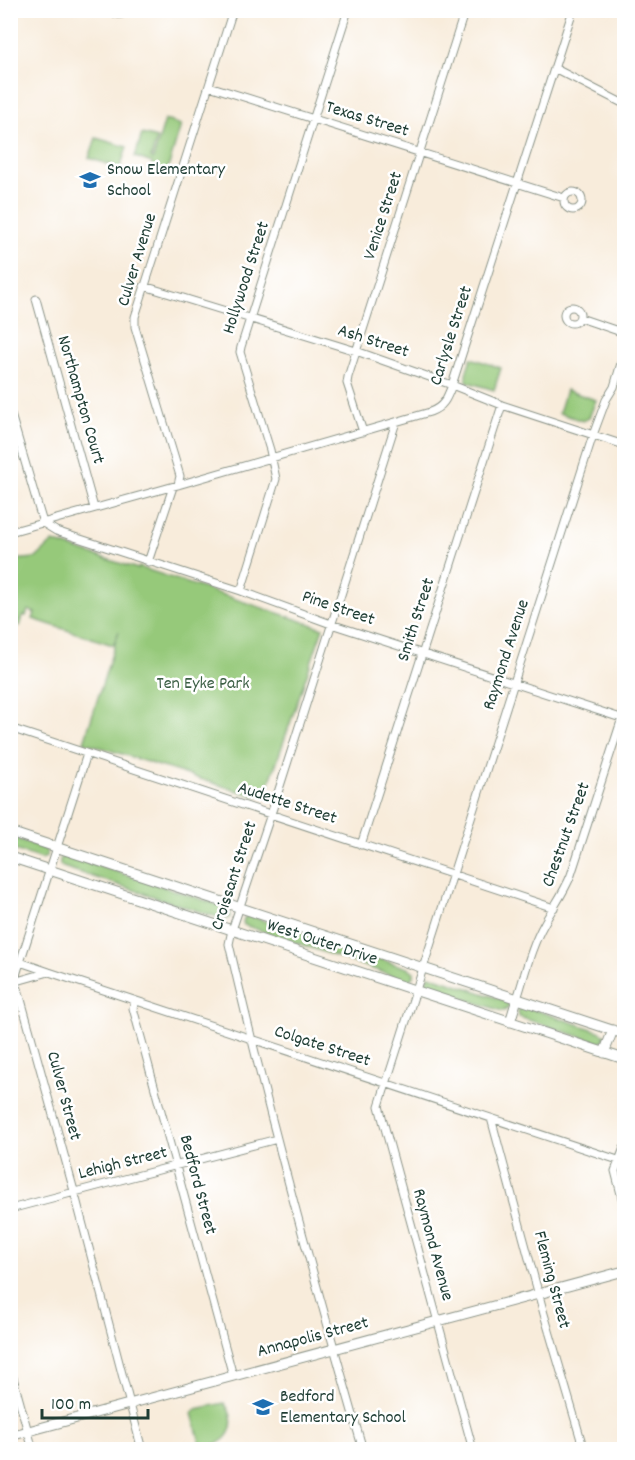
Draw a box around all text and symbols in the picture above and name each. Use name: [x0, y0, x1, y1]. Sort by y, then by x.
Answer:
street label: Texas Street: [322, 96, 412, 145]
place label: Snow Elementary School: [107, 158, 226, 204]
school or university icon: Snow Elementary School: [78, 168, 102, 192]
street label: Venice Street: [358, 168, 410, 263]
street label: Culver Avenue: [112, 210, 164, 310]
street label: Hollywood Street: [217, 218, 277, 337]
street label: Carlysle Street: [424, 283, 480, 389]
street label: Ash Street: [334, 319, 412, 365]
street label: Northampton Court: [50, 333, 110, 468]
street label: Smith Street: [392, 575, 442, 665]
street label: Pine Street: [298, 585, 378, 633]
street label: Raymond Avenue: [477, 596, 537, 714]
park label: Ten Eyke Park: [156, 672, 250, 697]
street label: Audette Street: [234, 776, 340, 832]
street label: Chestnut Street: [536, 779, 598, 891]
street label: Croissant Street: [206, 818, 265, 934]
street label: West Outer Drive: [264, 913, 380, 973]
street label: Colgate Street: [271, 1020, 374, 1074]
street label: Culver Street: [39, 1049, 87, 1143]
street label: Bedford Street: [172, 1132, 222, 1238]
street label: Lehigh Street: [76, 1141, 170, 1187]
street label: Raymond Avenue: [405, 1186, 459, 1304]
street label: Fleming Street: [526, 1228, 576, 1332]
street label: Annapolis Street: [255, 1311, 372, 1365]
scale bar: [42, 1382, 148, 1420]
place label: Bedford Elementary School: [280, 1385, 407, 1431]
text: 100 m: [51, 1393, 91, 1418]
school or university icon: Bedford Elementary School: [251, 1395, 275, 1419]

